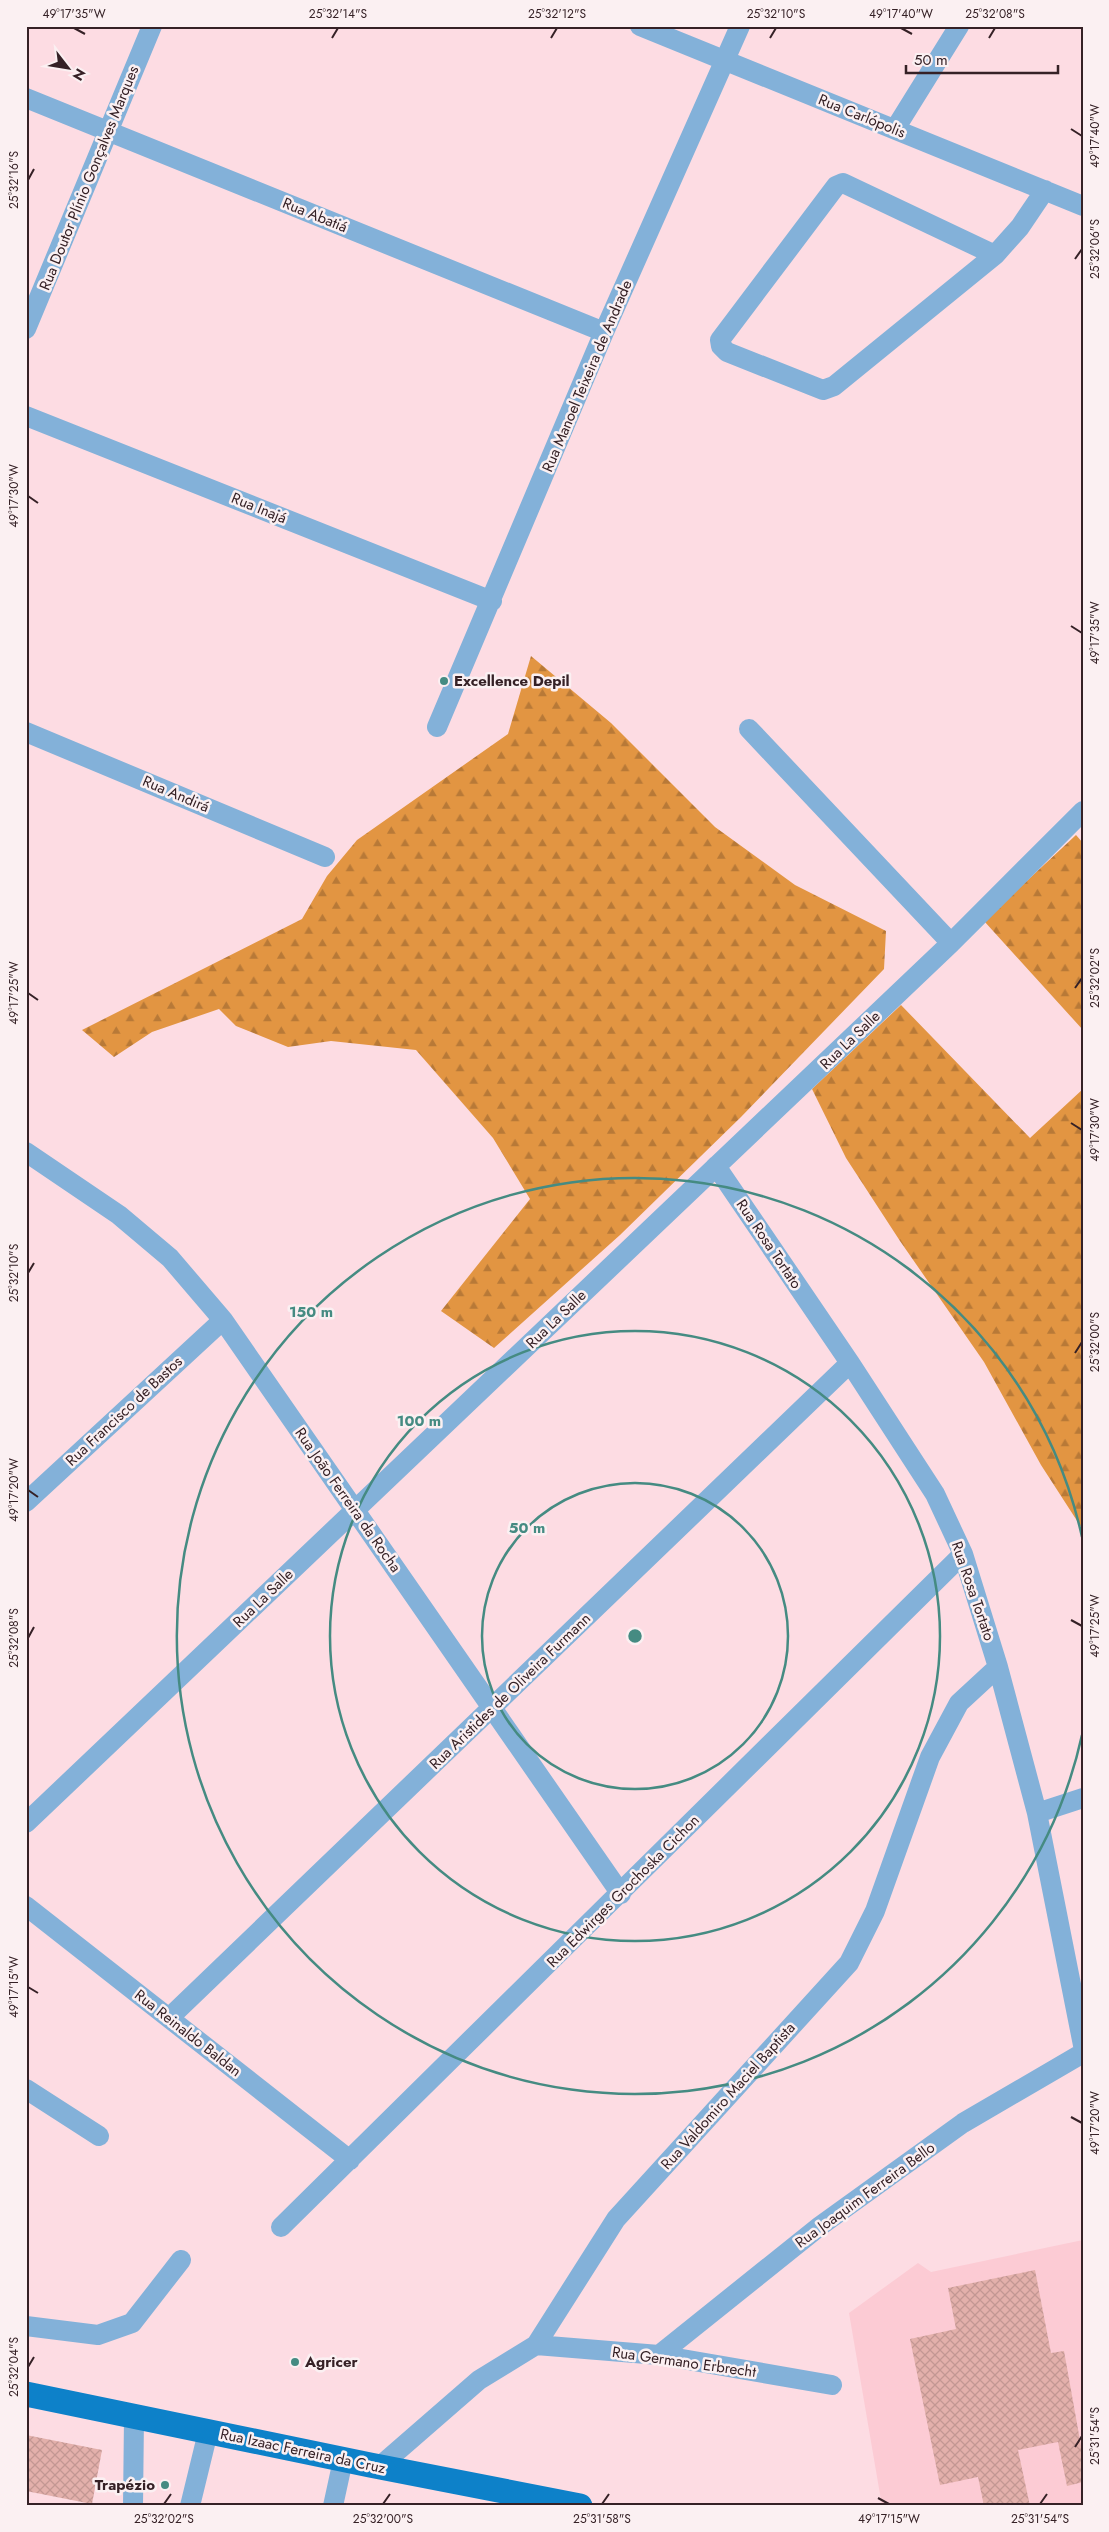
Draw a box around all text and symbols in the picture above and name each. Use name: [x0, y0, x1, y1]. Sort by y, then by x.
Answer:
text: 49°17'35"W: [42, 5, 106, 23]
text: 25°32'14"S: [309, 5, 368, 23]
text: 25°32'12"S: [528, 5, 586, 23]
text: 25°32'10"S: [747, 5, 806, 23]
text: 49°17'40"W: [869, 5, 933, 23]
text: 25°32'08"S: [965, 5, 1025, 23]
north arrow: [42, 42, 92, 92]
scale bar: [906, 42, 1059, 74]
text: 50 m: [914, 49, 948, 71]
street label: Rua Doutor Plínio Gonçalves Marques: [34, 62, 144, 294]
text: N: [68, 65, 91, 85]
street label: Rua Carlópolis: [815, 88, 909, 144]
text: 49°17'40"W: [1086, 104, 1104, 168]
text: 25°32'16"S: [5, 150, 23, 209]
street label: Rua Abatiá: [279, 192, 351, 238]
text: 25°32'06"S: [1086, 219, 1104, 279]
street label: Rua Manoel Teixeira de Andrade: [537, 276, 638, 475]
text: 49°17'30"W: [5, 464, 23, 528]
street label: Rua Inajá: [228, 487, 290, 529]
text: 49°17'35"W: [1086, 601, 1104, 665]
place label: Excellence Depil: [454, 670, 570, 692]
marker: Excellence Depil: [438, 675, 450, 687]
street label: Rua Andirá: [139, 770, 213, 818]
text: 25°32'02"S: [1086, 948, 1104, 1008]
text: 49°17'25"W: [5, 961, 23, 1025]
street label: Rua La Salle: [815, 1005, 885, 1074]
text: 49°17'30"W: [1086, 1098, 1104, 1162]
street label: Rua Rosa Tortato: [731, 1195, 807, 1293]
text: 25°32'10"S: [5, 1243, 23, 1302]
street label: Rua La Salle: [521, 1284, 591, 1353]
text: 150 m: [289, 1301, 333, 1323]
text: 25°32'00"S: [1086, 1311, 1104, 1372]
street label: Rua Francisco de Bastos: [61, 1351, 187, 1471]
text: 100 m: [397, 1410, 441, 1432]
street label: Rua João Ferreira da Rocha: [290, 1423, 406, 1577]
text: 49°17'20"W: [5, 1458, 23, 1522]
text: 50 m: [509, 1517, 545, 1539]
street label: Rua Rosa Tortato: [946, 1538, 1000, 1644]
street label: Rua La Salle: [228, 1563, 298, 1632]
text: 49°17'25"W: [1086, 1594, 1104, 1658]
text: 25°32'08"S: [5, 1608, 23, 1668]
street label: Rua Aristides de Oliveira Furmann: [424, 1608, 596, 1774]
centre of rings: [626, 1627, 644, 1645]
street label: Rua Edwirges Grochoska Cichon: [542, 1810, 704, 1972]
text: 49°17'15"W: [5, 1956, 23, 2018]
street label: Rua Reinaldo Baldan: [130, 1984, 246, 2082]
street label: Rua Valdomiro Maciel Baptista: [656, 2017, 800, 2175]
text: 49°17'20"W: [1086, 2091, 1104, 2155]
street label: Rua Joaquim Ferreira Bello: [791, 2137, 939, 2253]
text: 25°32'04"S: [5, 2337, 23, 2397]
street label: Rua Germano Erbrecht: [611, 2341, 758, 2383]
place label: Agricer: [304, 2351, 358, 2373]
marker: Agricer: [289, 2356, 301, 2368]
text: 25°31'54"S: [1086, 2406, 1104, 2465]
street label: Rua Izaac Ferreira da Cruz: [218, 2423, 388, 2479]
place label: Trapézio: [95, 2474, 155, 2496]
marker: Trapézio: [159, 2479, 171, 2491]
text: 25°32'02"S: [134, 2510, 194, 2528]
text: 25°32'00"S: [353, 2510, 414, 2528]
text: 25°31'58"S: [573, 2510, 631, 2528]
text: 49°17'15"W: [858, 2510, 920, 2528]
text: 25°31'54"S: [1011, 2510, 1070, 2528]

